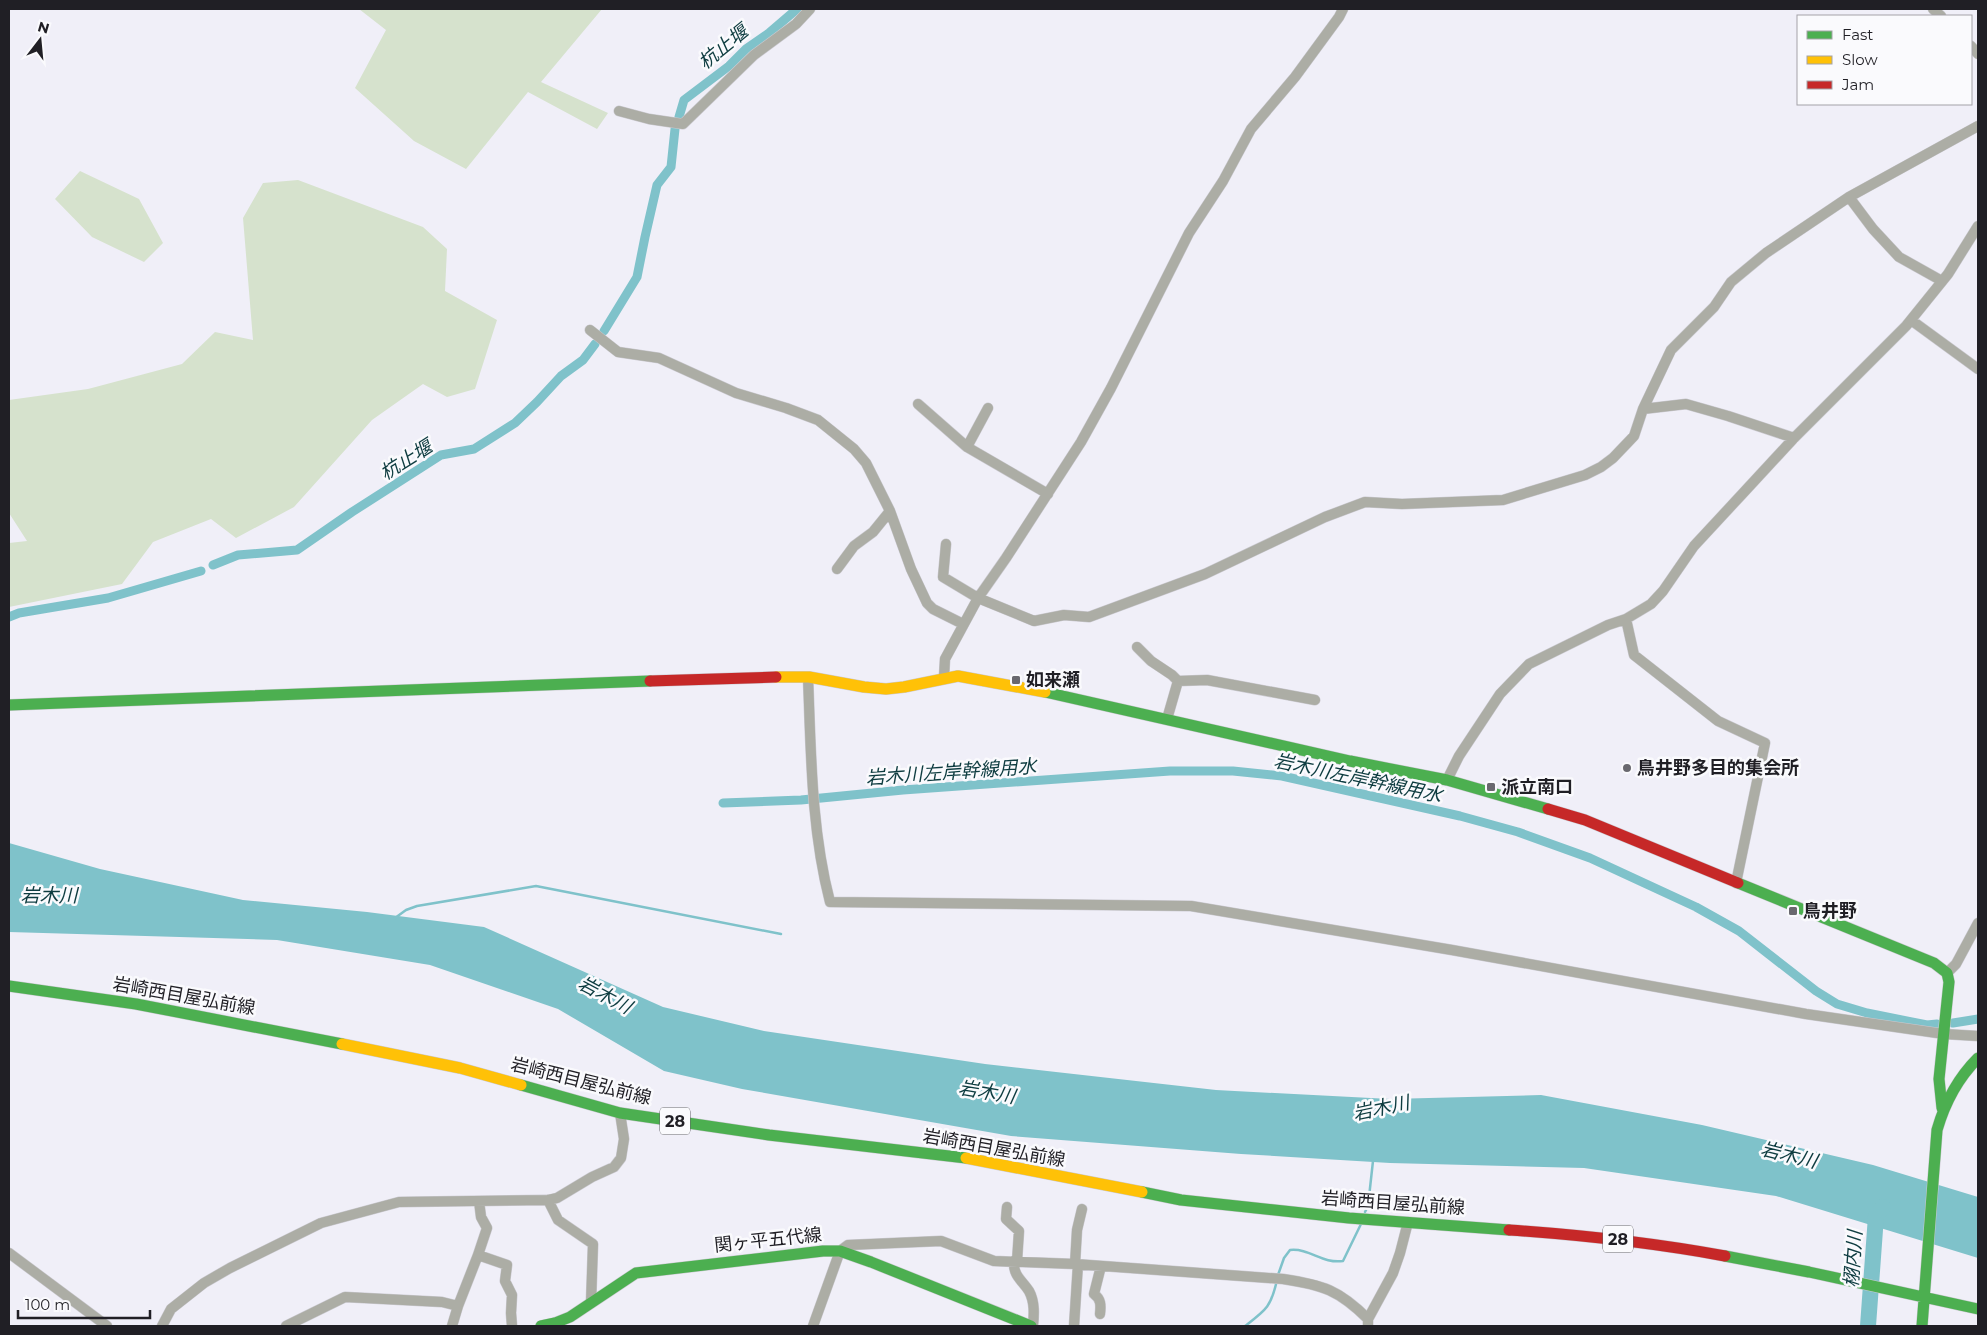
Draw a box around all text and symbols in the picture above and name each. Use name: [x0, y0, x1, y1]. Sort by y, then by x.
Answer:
north arrow: [15, 15, 65, 65]
legend: [1797, 15, 1972, 105]
text: N: [36, 17, 52, 38]
water label: 杭止堰: [694, 18, 755, 74]
text: Fast: [1842, 25, 1873, 44]
text: Slow: [1842, 50, 1878, 69]
text: Jam: [1841, 75, 1874, 94]
water label: 杭止堰: [376, 434, 439, 485]
place label: 如来瀬: [1026, 669, 1080, 691]
marker: 如来瀬: [1010, 674, 1022, 686]
water label: 岩木川左岸幹線用水: [1272, 749, 1446, 807]
water label: 岩木川左岸幹線用水: [865, 754, 1039, 789]
place label: 鳥井野多目的集会所: [1637, 757, 1799, 779]
marker: 鳥井野多目的集会所: [1621, 762, 1633, 774]
place label: 派立南口: [1501, 776, 1573, 798]
marker: 派立南口: [1485, 781, 1497, 793]
water label: 岩木川: [20, 884, 79, 907]
place label: 鳥井野: [1803, 900, 1857, 922]
marker: 鳥井野: [1787, 905, 1799, 917]
water label: 岩木川: [574, 971, 637, 1019]
street label: 岩崎西目屋弘前線: [111, 973, 257, 1019]
street label: 岩崎西目屋弘前線: [508, 1053, 654, 1109]
water label: 岩木川: [957, 1076, 1019, 1109]
water label: 岩木川: [1351, 1090, 1413, 1125]
road number: 28: [660, 1108, 690, 1134]
street label: 岩崎西目屋弘前線: [921, 1125, 1067, 1171]
water label: 岩木川: [1759, 1137, 1821, 1174]
street label: 岩崎西目屋弘前線: [1320, 1187, 1466, 1219]
street label: 関ヶ平五代線: [713, 1223, 823, 1257]
road number: 28: [1603, 1226, 1633, 1252]
water label: 栩内川: [1840, 1228, 1867, 1288]
scale bar: [18, 1288, 150, 1320]
text: 100 m: [25, 1295, 70, 1314]

